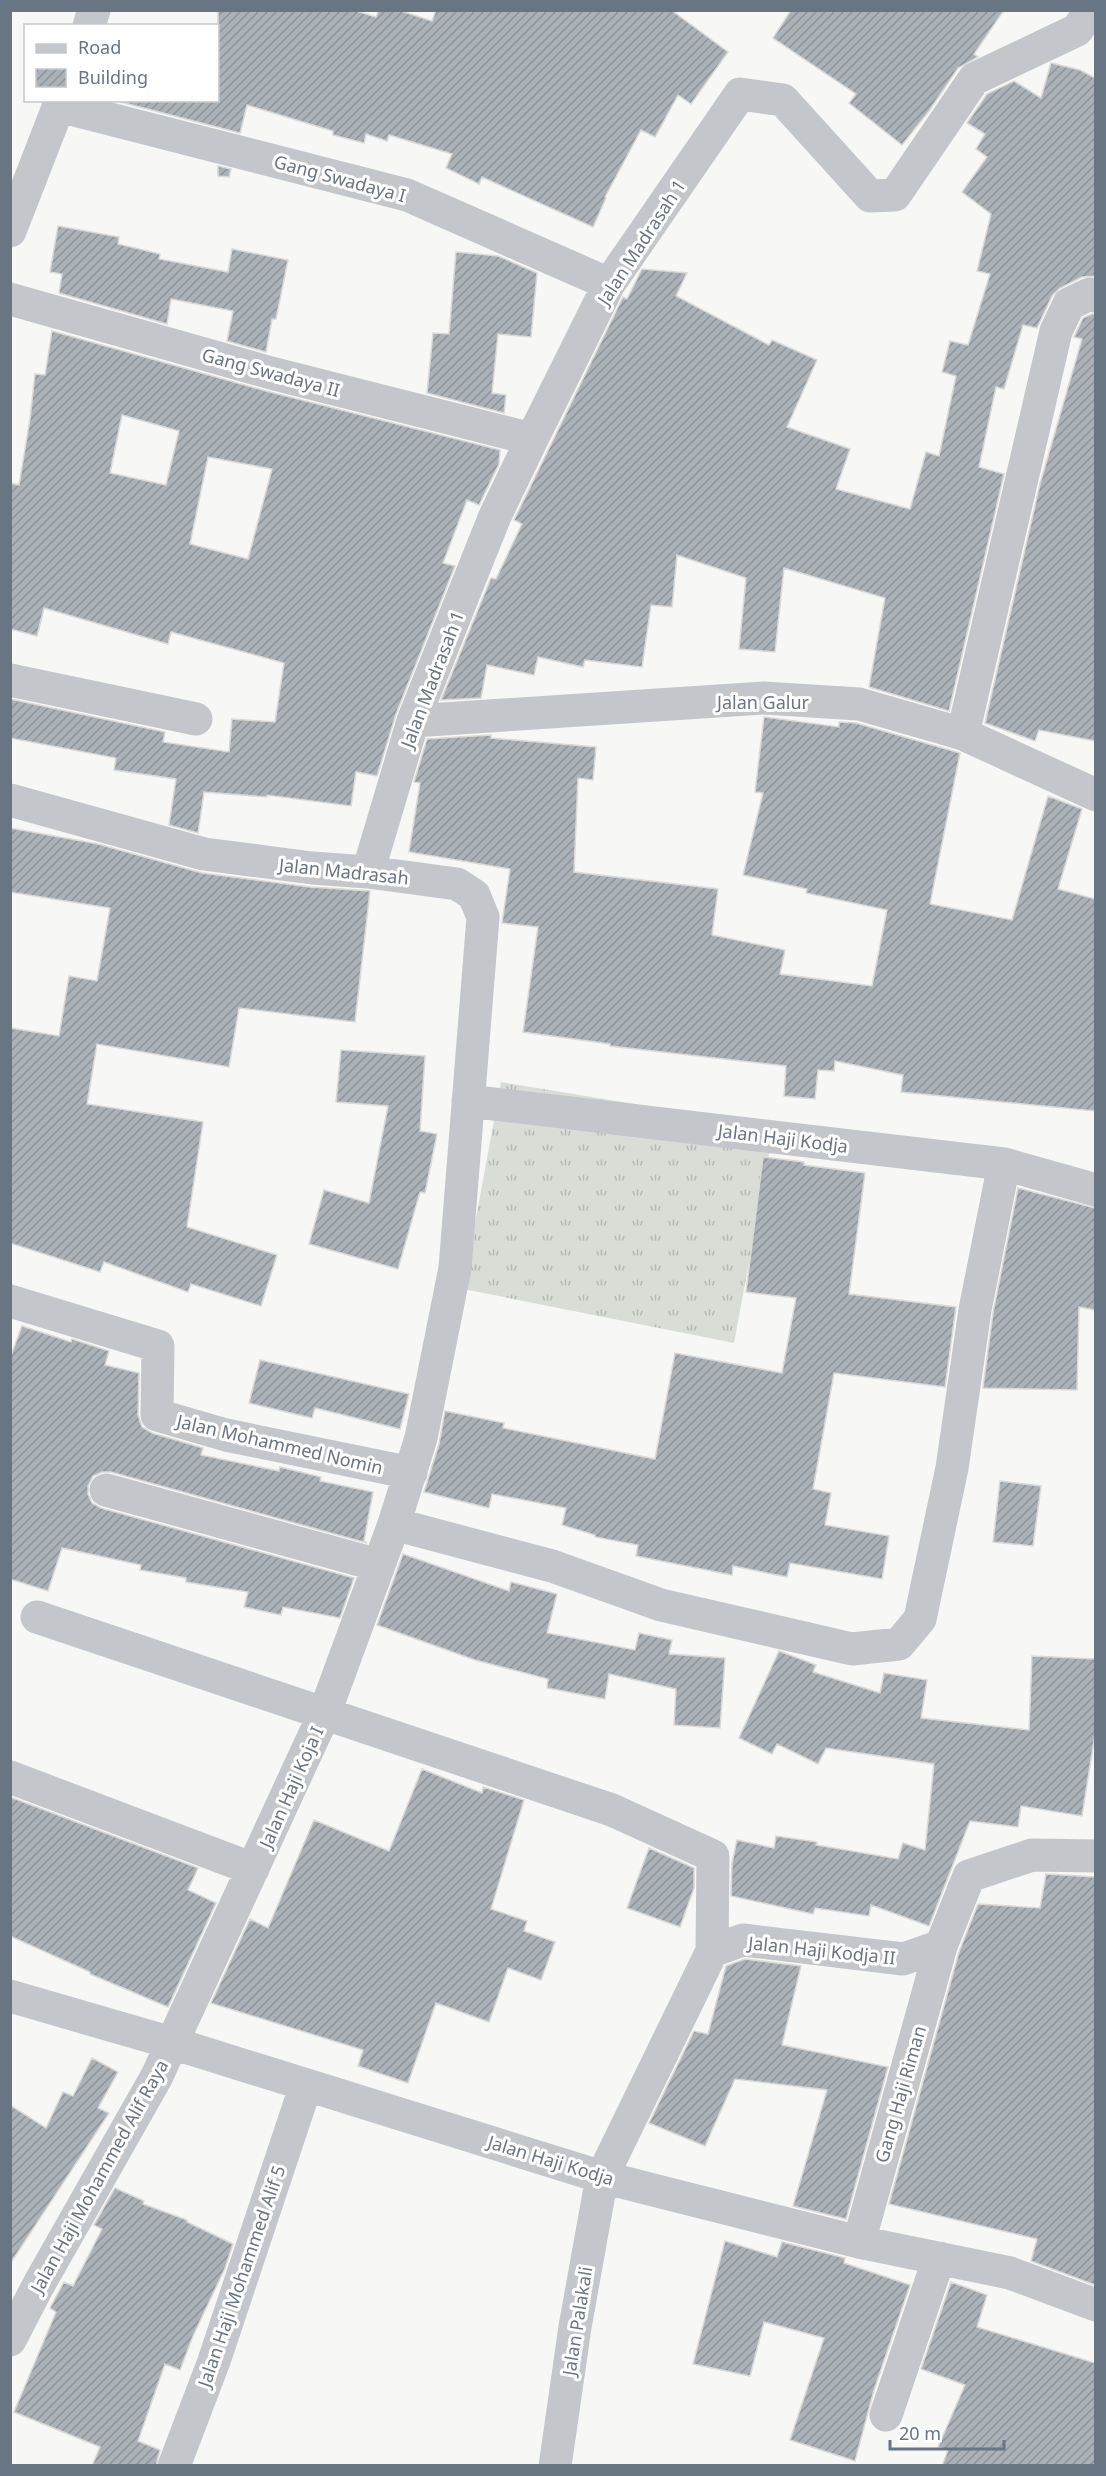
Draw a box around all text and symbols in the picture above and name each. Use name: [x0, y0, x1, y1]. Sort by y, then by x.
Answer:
legend: [24, 24, 219, 102]
text: Road: [78, 35, 121, 59]
text: Building: [78, 65, 148, 89]
street label: Gang Swadaya I: [271, 149, 409, 207]
street label: Jalan Madrasah 1: [590, 175, 691, 311]
street label: Gang Swadaya II: [200, 342, 342, 402]
street label: Jalan Madrasah 1: [394, 607, 469, 753]
street label: Jalan Galur: [715, 690, 810, 714]
street label: Jalan Madrasah: [276, 852, 410, 890]
street label: Jalan Haji Kodja: [715, 1118, 849, 1158]
street label: Jalan Mohammed Nomin: [173, 1408, 385, 1479]
street label: Jalan Haji Koja I: [253, 1722, 329, 1853]
street label: Jalan Haji Kodja II: [745, 1930, 897, 1970]
street label: Gang Haji Riman: [869, 2023, 931, 2165]
street label: Jalan Haji Mohammed Alif Raya: [24, 2055, 173, 2299]
street label: Jalan Haji Kodja: [483, 2129, 617, 2191]
street label: Jalan Haji Mohammed Alif 5: [191, 2162, 290, 2392]
street label: Jalan Palakali: [556, 2265, 597, 2379]
scale bar: [890, 2413, 1004, 2451]
text: 20 m: [899, 2421, 941, 2445]

